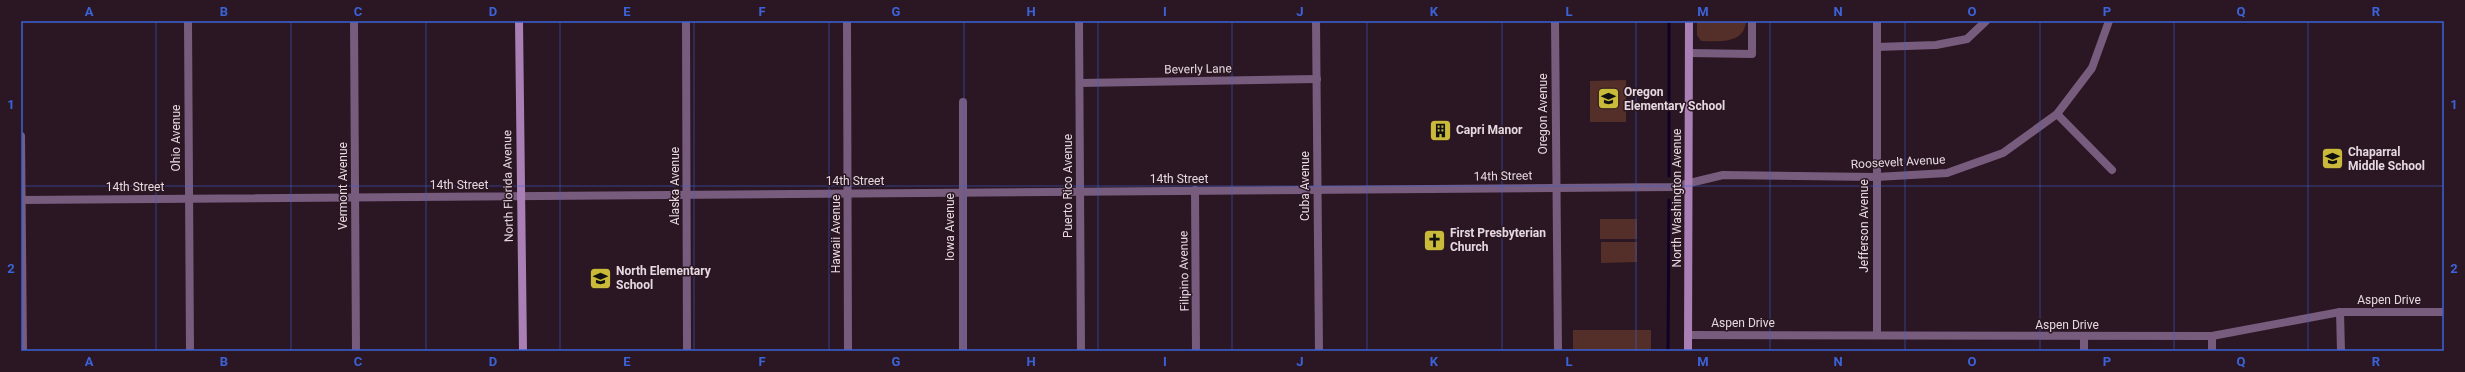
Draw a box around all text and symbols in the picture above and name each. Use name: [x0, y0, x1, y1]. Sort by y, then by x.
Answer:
text: A: [85, 4, 94, 19]
text: B: [220, 4, 228, 19]
text: C: [354, 4, 363, 19]
text: D: [489, 4, 497, 19]
text: E: [623, 4, 631, 19]
text: F: [758, 4, 766, 19]
text: G: [892, 4, 901, 19]
text: H: [1026, 4, 1036, 19]
text: I: [1163, 4, 1167, 19]
text: J: [1296, 4, 1304, 19]
text: K: [1430, 4, 1439, 19]
text: L: [1565, 4, 1573, 19]
text: M: [1697, 4, 1709, 19]
text: N: [1833, 4, 1843, 19]
text: O: [1968, 4, 1977, 19]
text: P: [2103, 4, 2111, 19]
text: Q: [2237, 4, 2246, 19]
text: R: [2372, 4, 2381, 19]
street label: Beverly Lane: [1164, 61, 1232, 77]
street label: Oregon Avenue: [1536, 74, 1550, 155]
place label: Oregon Elementary School: [1624, 85, 1725, 113]
school or university icon: Oregon Elementary School: [1595, 86, 1621, 112]
text: 1: [7, 97, 15, 112]
text: 1: [2450, 97, 2458, 112]
street label: Ohio Avenue: [169, 105, 183, 171]
building icon: Capri Manor: [1427, 117, 1453, 143]
place label: Capri Manor: [1456, 123, 1523, 137]
street label: North Washington Avenue: [1670, 129, 1684, 267]
street label: North Florida Avenue: [500, 130, 516, 242]
street label: Puerto Rico Avenue: [1061, 134, 1075, 238]
street label: Vermont Avenue: [336, 142, 350, 230]
place label: Chaparral Middle School: [2348, 145, 2425, 173]
school or university icon: Chaparral Middle School: [2319, 146, 2345, 172]
street label: Alaska Avenue: [668, 147, 682, 225]
street label: Cuba Avenue: [1298, 151, 1312, 221]
street label: Roosevelt Avenue: [1850, 153, 1946, 171]
street label: 14th Street: [1474, 168, 1533, 184]
street label: 14th Street: [1150, 172, 1208, 186]
street label: 14th Street: [826, 174, 884, 188]
street label: 14th Street: [430, 178, 488, 192]
street label: Jefferson Avenue: [1857, 179, 1871, 273]
street label: 14th Street: [106, 180, 164, 194]
street label: Iowa Avenue: [943, 193, 957, 261]
street label: Hawaii Avenue: [829, 195, 843, 273]
place label: First Presbyterian Church: [1450, 226, 1546, 254]
church icon: First Presbyterian Church: [1422, 227, 1448, 253]
street label: Filipino Avenue: [1176, 231, 1192, 311]
text: 2: [7, 261, 15, 276]
text: 2: [2450, 261, 2458, 276]
place label: North Elementary School: [616, 264, 712, 292]
school or university icon: North Elementary School: [588, 265, 614, 291]
street label: Aspen Drive: [2357, 293, 2421, 307]
street label: Aspen Drive: [1711, 316, 1775, 330]
street label: Aspen Drive: [2035, 318, 2099, 332]
text: A: [85, 354, 94, 369]
text: B: [220, 354, 228, 369]
text: C: [354, 354, 363, 369]
text: D: [489, 354, 497, 369]
text: E: [623, 354, 631, 369]
text: F: [758, 354, 766, 369]
text: G: [892, 354, 901, 369]
text: H: [1026, 354, 1036, 369]
text: I: [1163, 354, 1167, 369]
text: J: [1296, 354, 1304, 369]
text: K: [1430, 354, 1439, 369]
text: L: [1565, 354, 1573, 369]
text: M: [1697, 354, 1709, 369]
text: N: [1833, 354, 1843, 369]
text: O: [1968, 354, 1977, 369]
text: P: [2103, 354, 2111, 369]
text: Q: [2237, 354, 2246, 369]
text: R: [2372, 354, 2381, 369]

